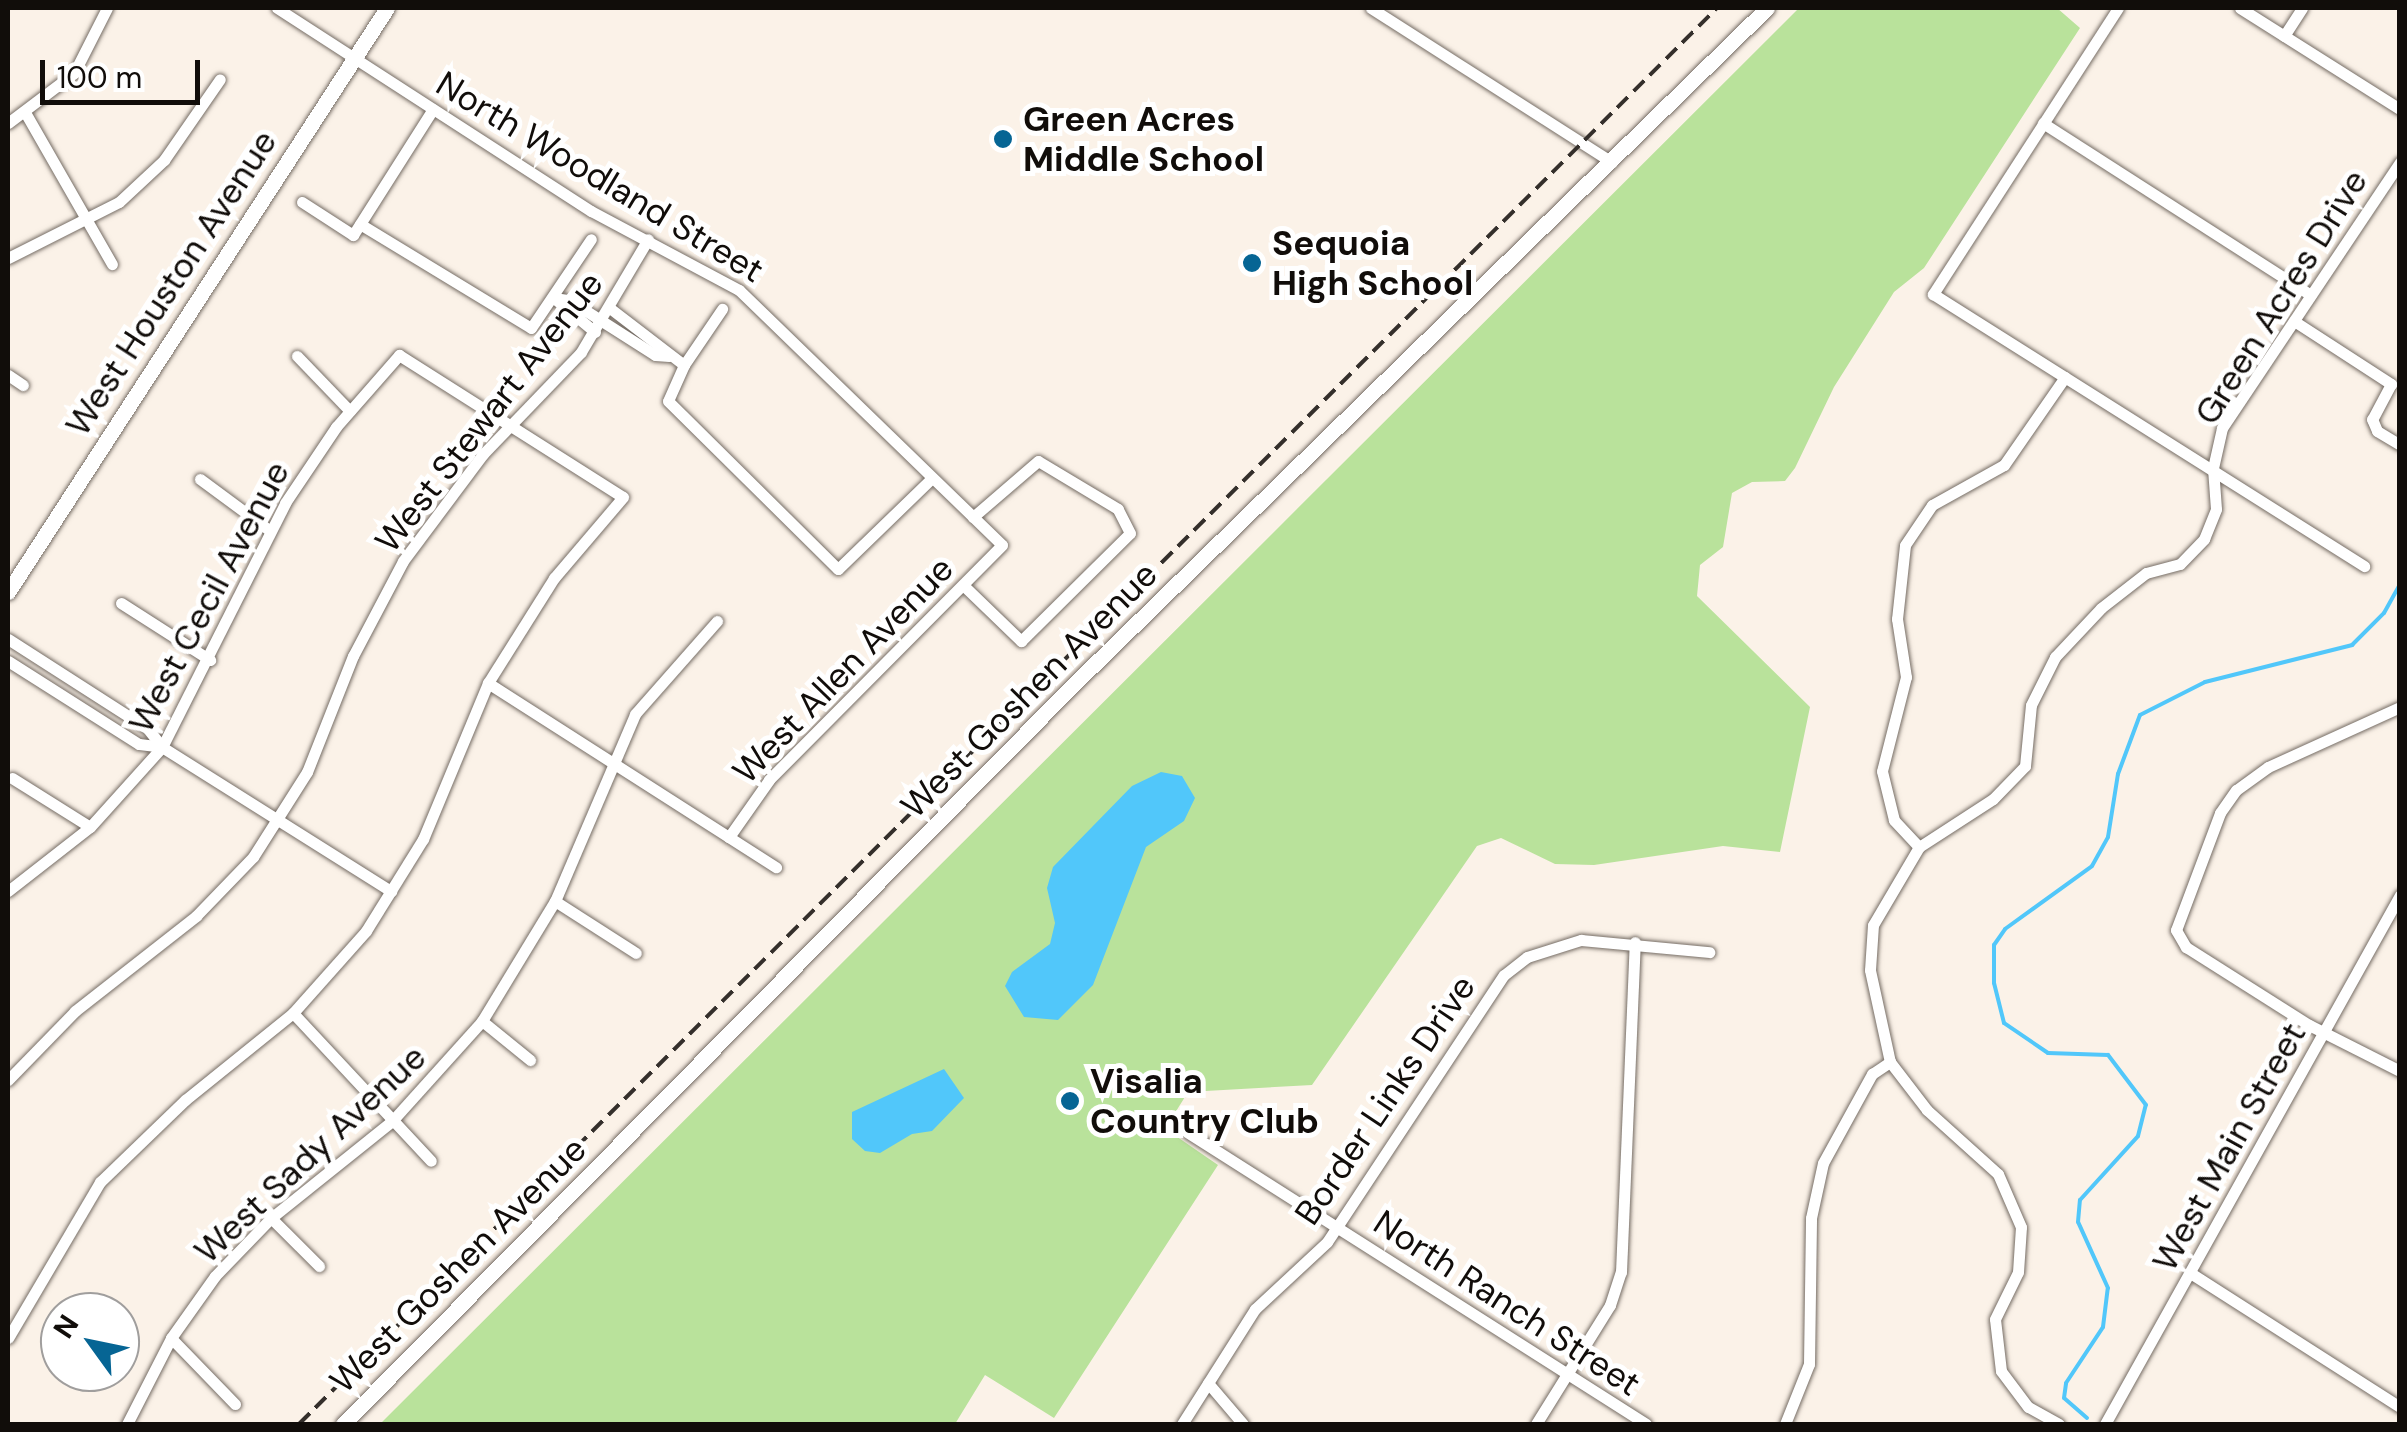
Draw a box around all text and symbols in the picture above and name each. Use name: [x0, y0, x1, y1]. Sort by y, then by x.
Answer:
scale bar: [45, 40, 205, 102]
text: 100 m: [57, 58, 142, 97]
street label: North Woodland Street: [429, 63, 771, 291]
place label: Green Acres Middle School: [1023, 98, 1264, 180]
street label: West Houston Avenue: [57, 122, 285, 444]
marker: Green Acres Middle School: [992, 128, 1014, 150]
street label: Green Acres Drive: [2186, 162, 2376, 432]
place label: Sequoia High School: [1272, 222, 1473, 304]
marker: Sequoia High School: [1241, 252, 1263, 274]
street label: West Stewart Avenue: [366, 263, 612, 561]
street label: West Cecil Avenue: [120, 454, 298, 740]
street label: West Allen Avenue: [724, 548, 962, 792]
street label: West Goshen Avenue: [892, 553, 1166, 827]
street label: Border Links Drive: [1286, 967, 1484, 1233]
street label: West Main Street: [2143, 1016, 2315, 1278]
street label: West Sady Avenue: [186, 1036, 434, 1272]
place label: Visalia Country Club: [1090, 1060, 1319, 1142]
marker: Visalia Country Club: [1059, 1090, 1081, 1112]
street label: West Goshen Avenue: [321, 1128, 595, 1402]
street label: North Ranch Street: [1366, 1201, 1648, 1405]
north arrow: [40, 1292, 140, 1392]
text: N: [45, 1308, 87, 1345]

